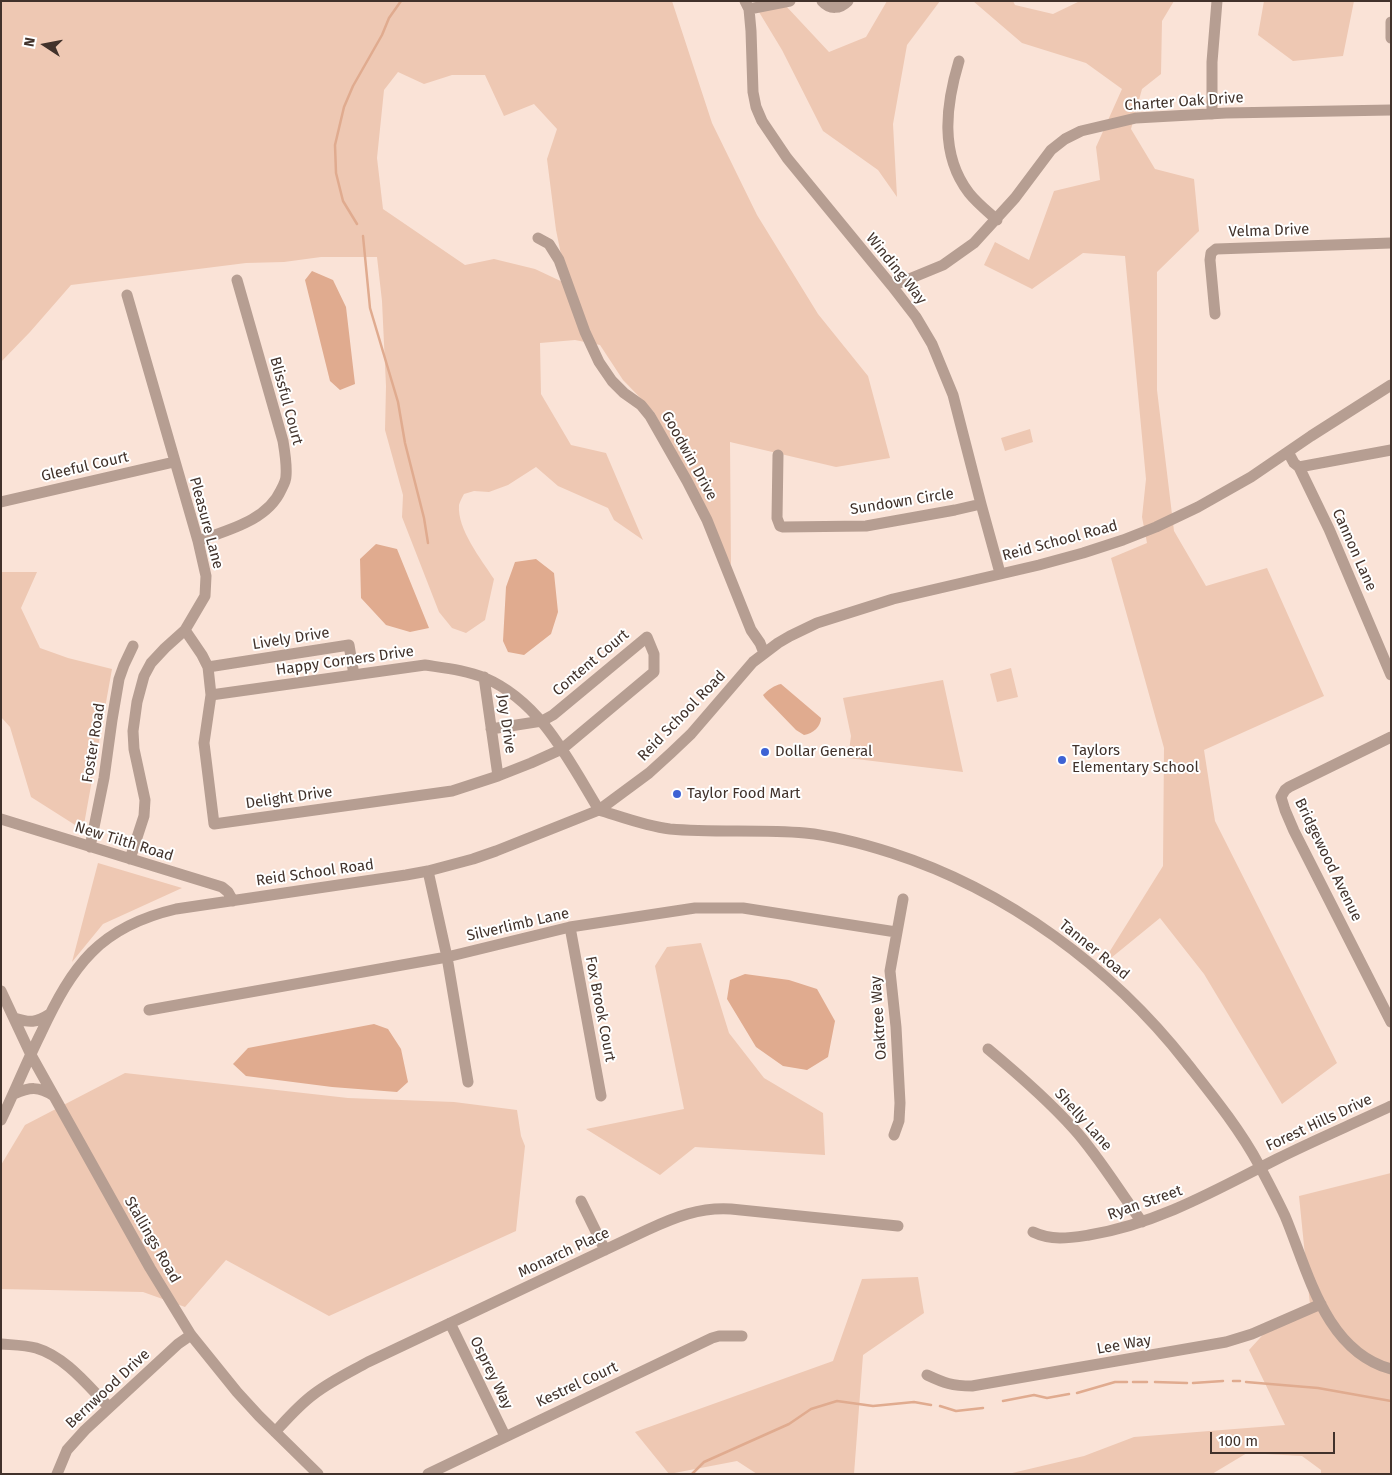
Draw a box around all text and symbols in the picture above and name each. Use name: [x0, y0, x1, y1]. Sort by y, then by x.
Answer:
north arrow: [20, 20, 70, 70]
text: N: [21, 36, 39, 48]
street label: Charter Oak Drive: [1124, 89, 1244, 115]
street label: Velma Drive: [1228, 221, 1310, 241]
street label: Winding Way: [862, 230, 930, 308]
street label: Blissful Court: [266, 355, 306, 447]
street label: Goodwin Drive: [657, 408, 721, 504]
street label: Gleeful Court: [40, 448, 130, 486]
street label: Pleasure Lane: [185, 475, 227, 571]
street label: Sundown Circle: [849, 485, 955, 519]
street label: Cannon Lane: [1328, 506, 1380, 594]
street label: Reid School Road: [1000, 517, 1120, 565]
street label: Lively Drive: [251, 624, 331, 654]
street label: Content Court: [549, 626, 633, 700]
street label: Happy Corners Drive: [275, 642, 415, 680]
street label: Reid School Road: [634, 667, 730, 765]
street label: Joy Drive: [493, 693, 519, 755]
street label: Foster Road: [79, 702, 109, 784]
place label: Taylors Elementary School: [1072, 742, 1199, 777]
place label: Dollar General: [775, 743, 872, 761]
marker: Dollar General: [759, 746, 771, 758]
marker: Taylors Elementary School: [1056, 754, 1068, 766]
street label: Delight Drive: [244, 783, 334, 813]
place label: Taylor Food Mart: [687, 785, 801, 803]
marker: Taylor Food Mart: [671, 788, 683, 800]
street label: Bridgewood Avenue: [1290, 795, 1366, 925]
street label: New Tilth Road: [72, 818, 176, 866]
street label: Reid School Road: [255, 856, 375, 890]
street label: Silverlimb Lane: [465, 904, 571, 946]
street label: Tanner Road: [1055, 916, 1133, 984]
street label: Fox Brook Court: [581, 955, 619, 1063]
street label: Oaktree Way: [867, 975, 891, 1061]
street label: Shelly Lane: [1050, 1085, 1116, 1155]
street label: Forest Hills Drive: [1263, 1091, 1375, 1155]
street label: Ryan Street: [1105, 1182, 1185, 1224]
street label: Stallings Road: [120, 1194, 184, 1286]
street label: Monarch Place: [515, 1224, 613, 1282]
street label: Lee Way: [1096, 1331, 1152, 1359]
street label: Osprey Way: [466, 1334, 516, 1412]
street label: Bernwood Drive: [62, 1345, 154, 1433]
street label: Kestrel Court: [533, 1358, 621, 1412]
scale bar: [1212, 1422, 1337, 1454]
text: 100 m: [1218, 1432, 1258, 1450]

